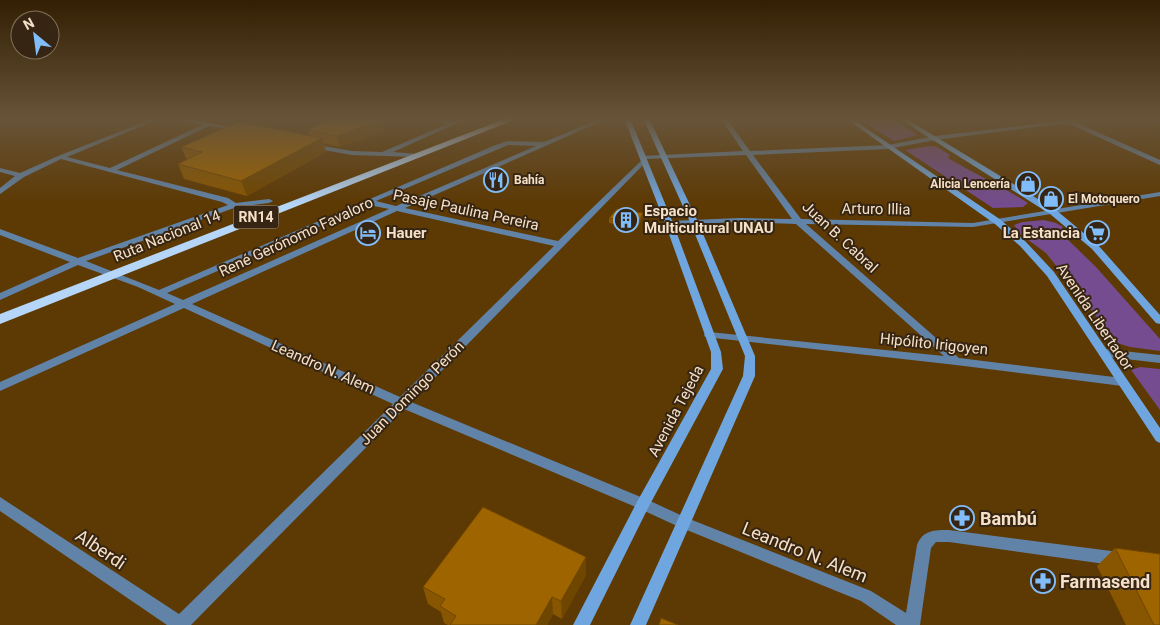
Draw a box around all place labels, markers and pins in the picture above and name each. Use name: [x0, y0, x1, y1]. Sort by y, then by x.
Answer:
restaurant icon: Bahía: [483, 167, 509, 193]
shop icon: Alicia Lencería: [1015, 171, 1041, 197]
place label: Bahía: [514, 173, 545, 187]
place label: Alicia Lencería: [930, 177, 1011, 191]
shop icon: El Motoquero: [1038, 186, 1064, 212]
place label: El Motoquero: [1068, 192, 1140, 206]
place label: Espacio Multicultural UNAU: [644, 202, 774, 237]
building icon: Espacio Multicultural UNAU: [613, 207, 639, 233]
hotel icon: Hauer: [355, 220, 381, 246]
supermarket icon: La Estancia: [1084, 220, 1110, 246]
place label: Hauer: [386, 224, 427, 242]
place label: La Estancia: [1003, 224, 1080, 242]
pharmacy icon: Bambú: [949, 505, 975, 531]
place label: Bambú: [980, 508, 1037, 529]
pharmacy icon: Farmasend: [1030, 568, 1056, 594]
place label: Farmasend: [1060, 571, 1150, 592]

